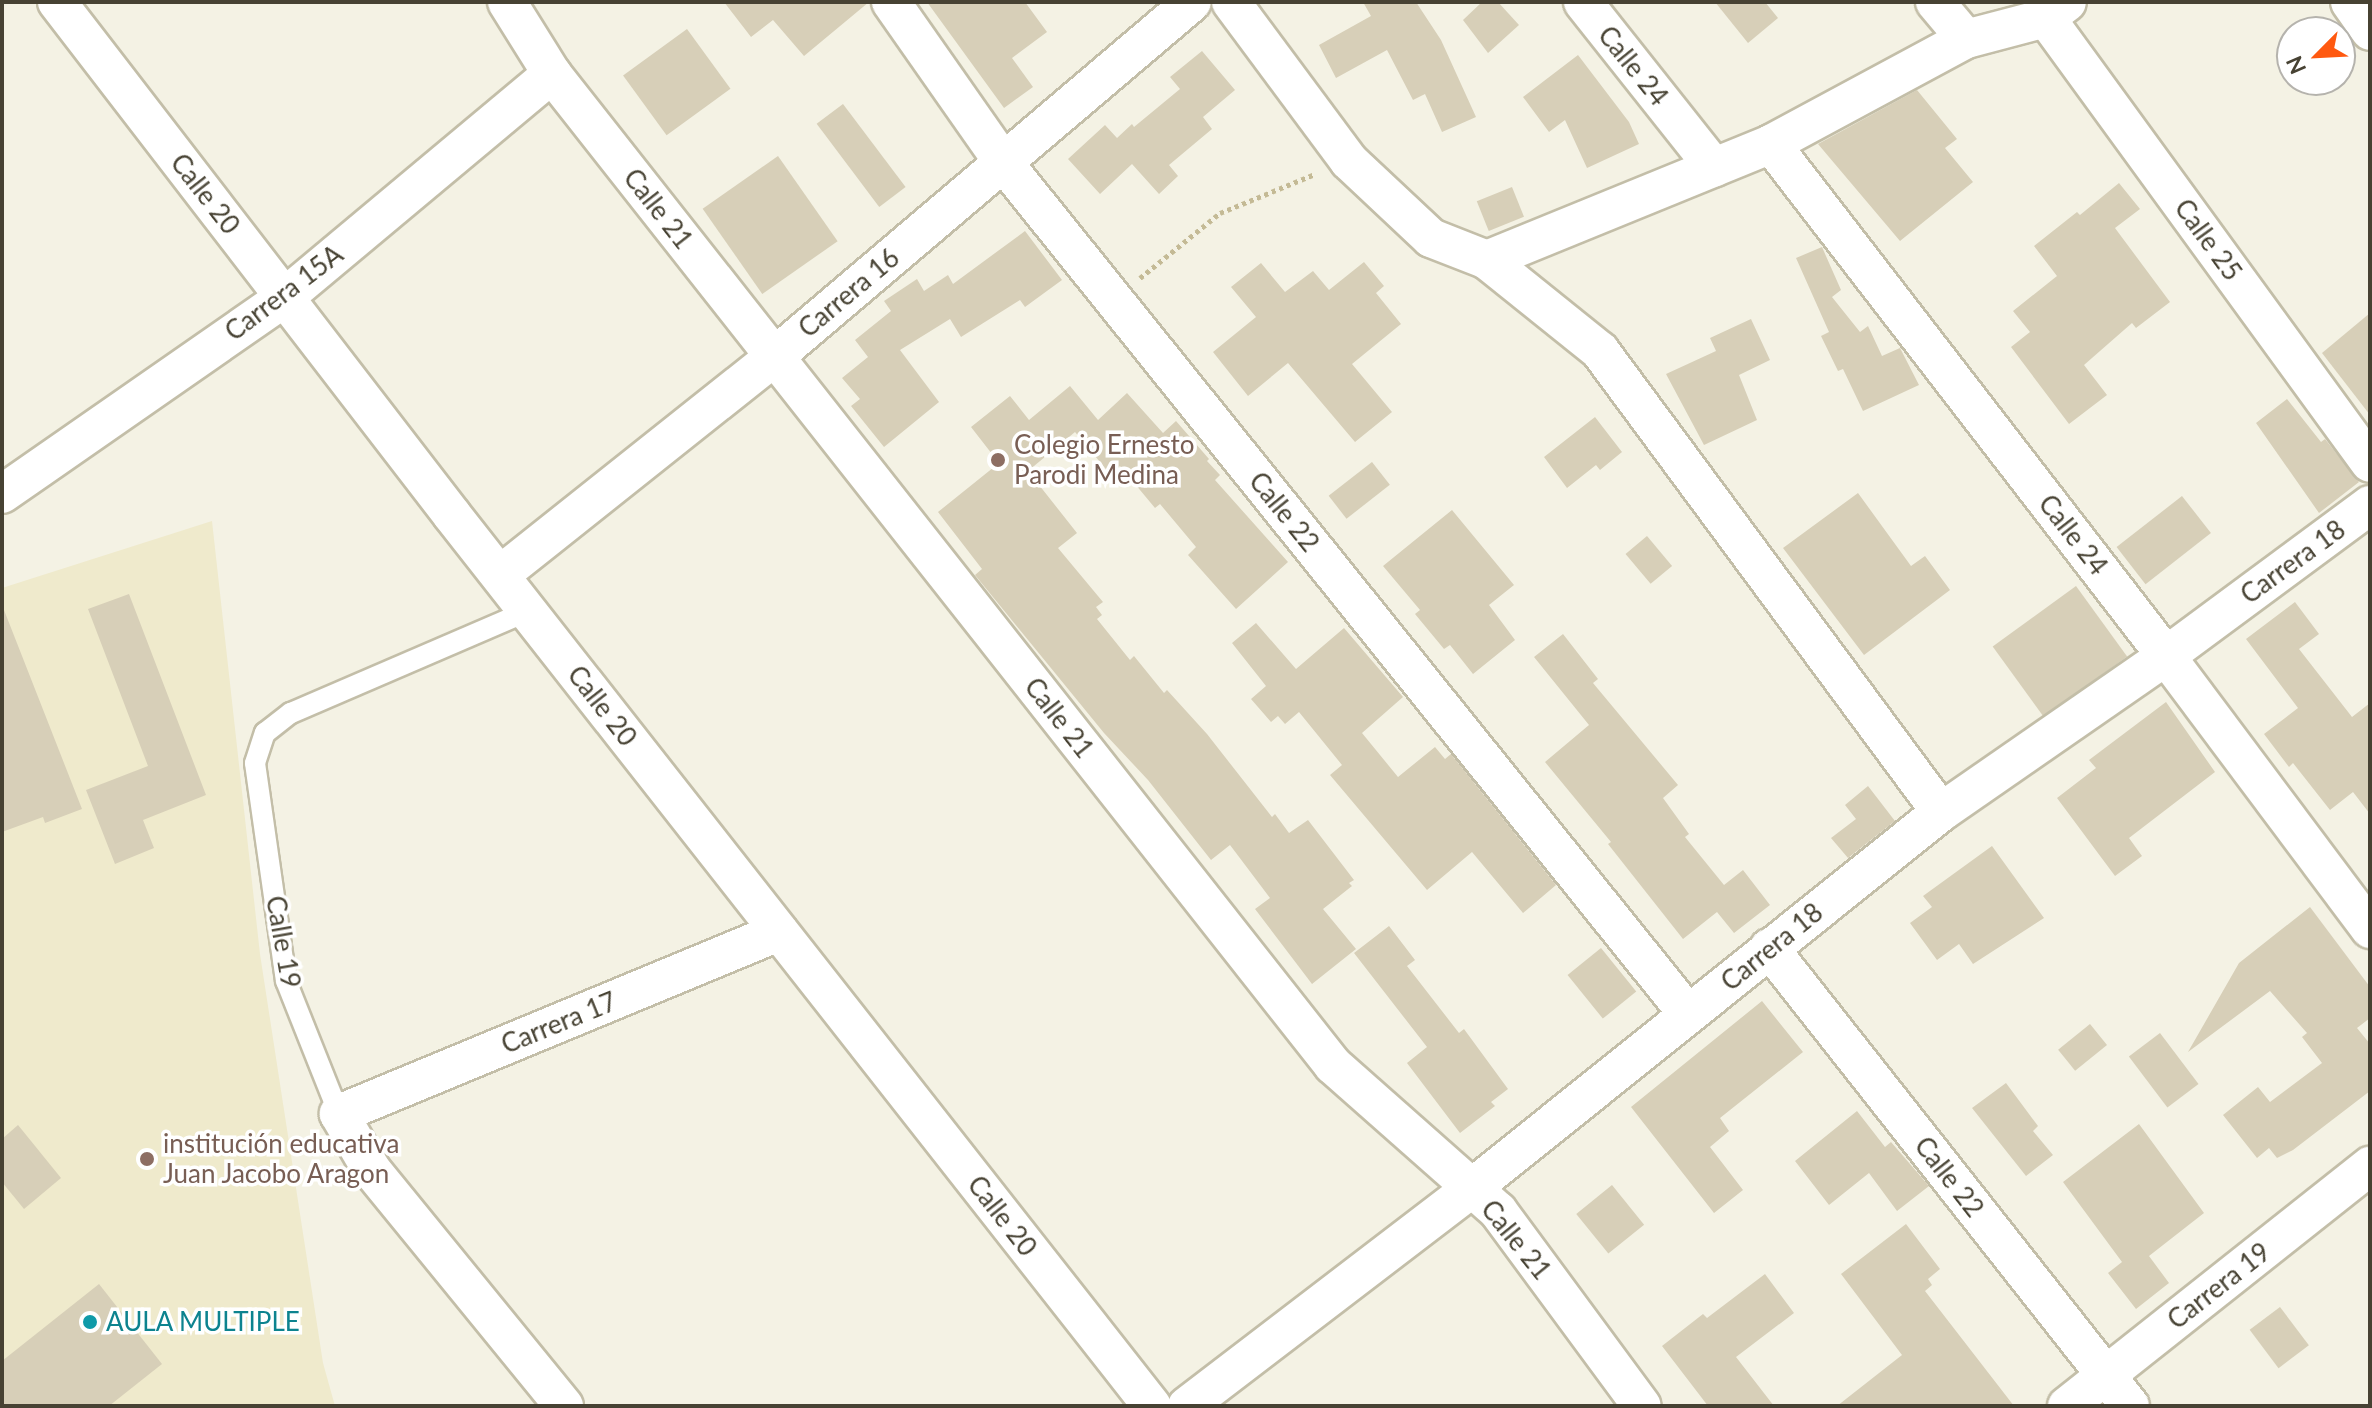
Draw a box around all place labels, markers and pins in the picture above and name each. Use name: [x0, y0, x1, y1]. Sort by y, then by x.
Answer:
place label: Colegio Ernesto Parodi Medina: [1014, 429, 1194, 490]
marker: Colegio Ernesto Parodi Medina: [989, 451, 1007, 469]
place label: institución educativa Juan Jacobo Aragon: [163, 1128, 399, 1190]
marker: institución educativa Juan Jacobo Aragon: [138, 1150, 156, 1168]
place label: AULA MULTIPLE: [106, 1306, 301, 1338]
marker: AULA MULTIPLE: [81, 1313, 99, 1331]

